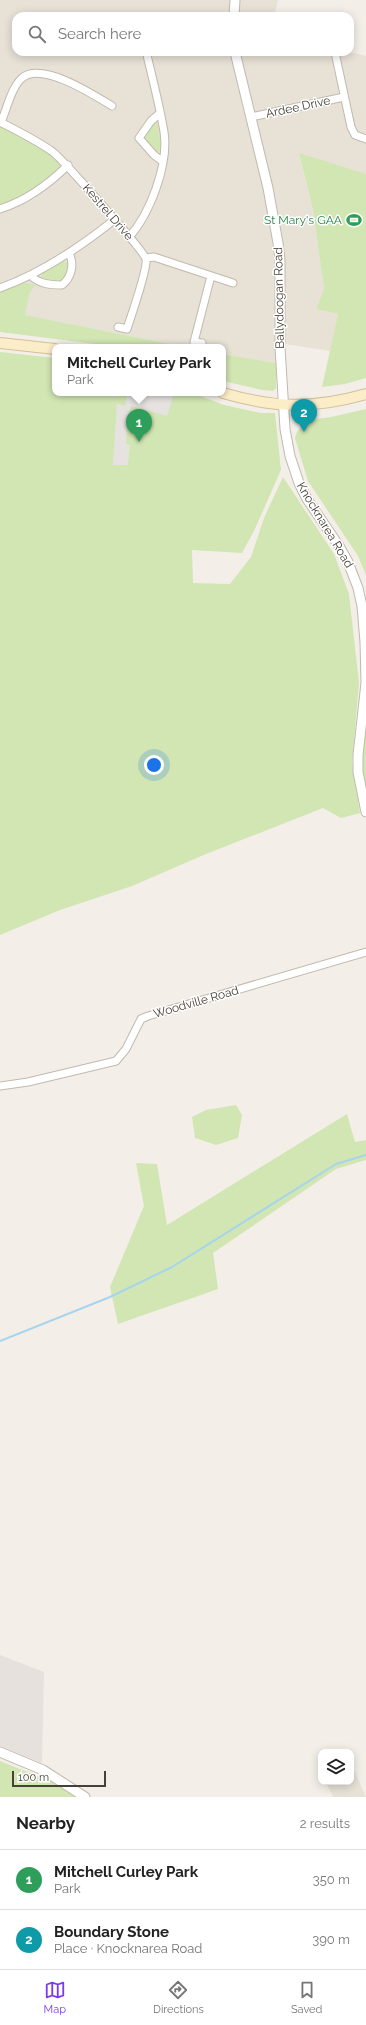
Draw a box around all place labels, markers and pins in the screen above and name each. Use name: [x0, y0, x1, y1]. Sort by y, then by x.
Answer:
sports icon: St Mary's GAA: [345, 211, 363, 229]
place label: St Mary's GAA: [264, 213, 342, 227]
pin: 2: [291, 399, 317, 432]
pin: 1: [126, 409, 152, 442]

